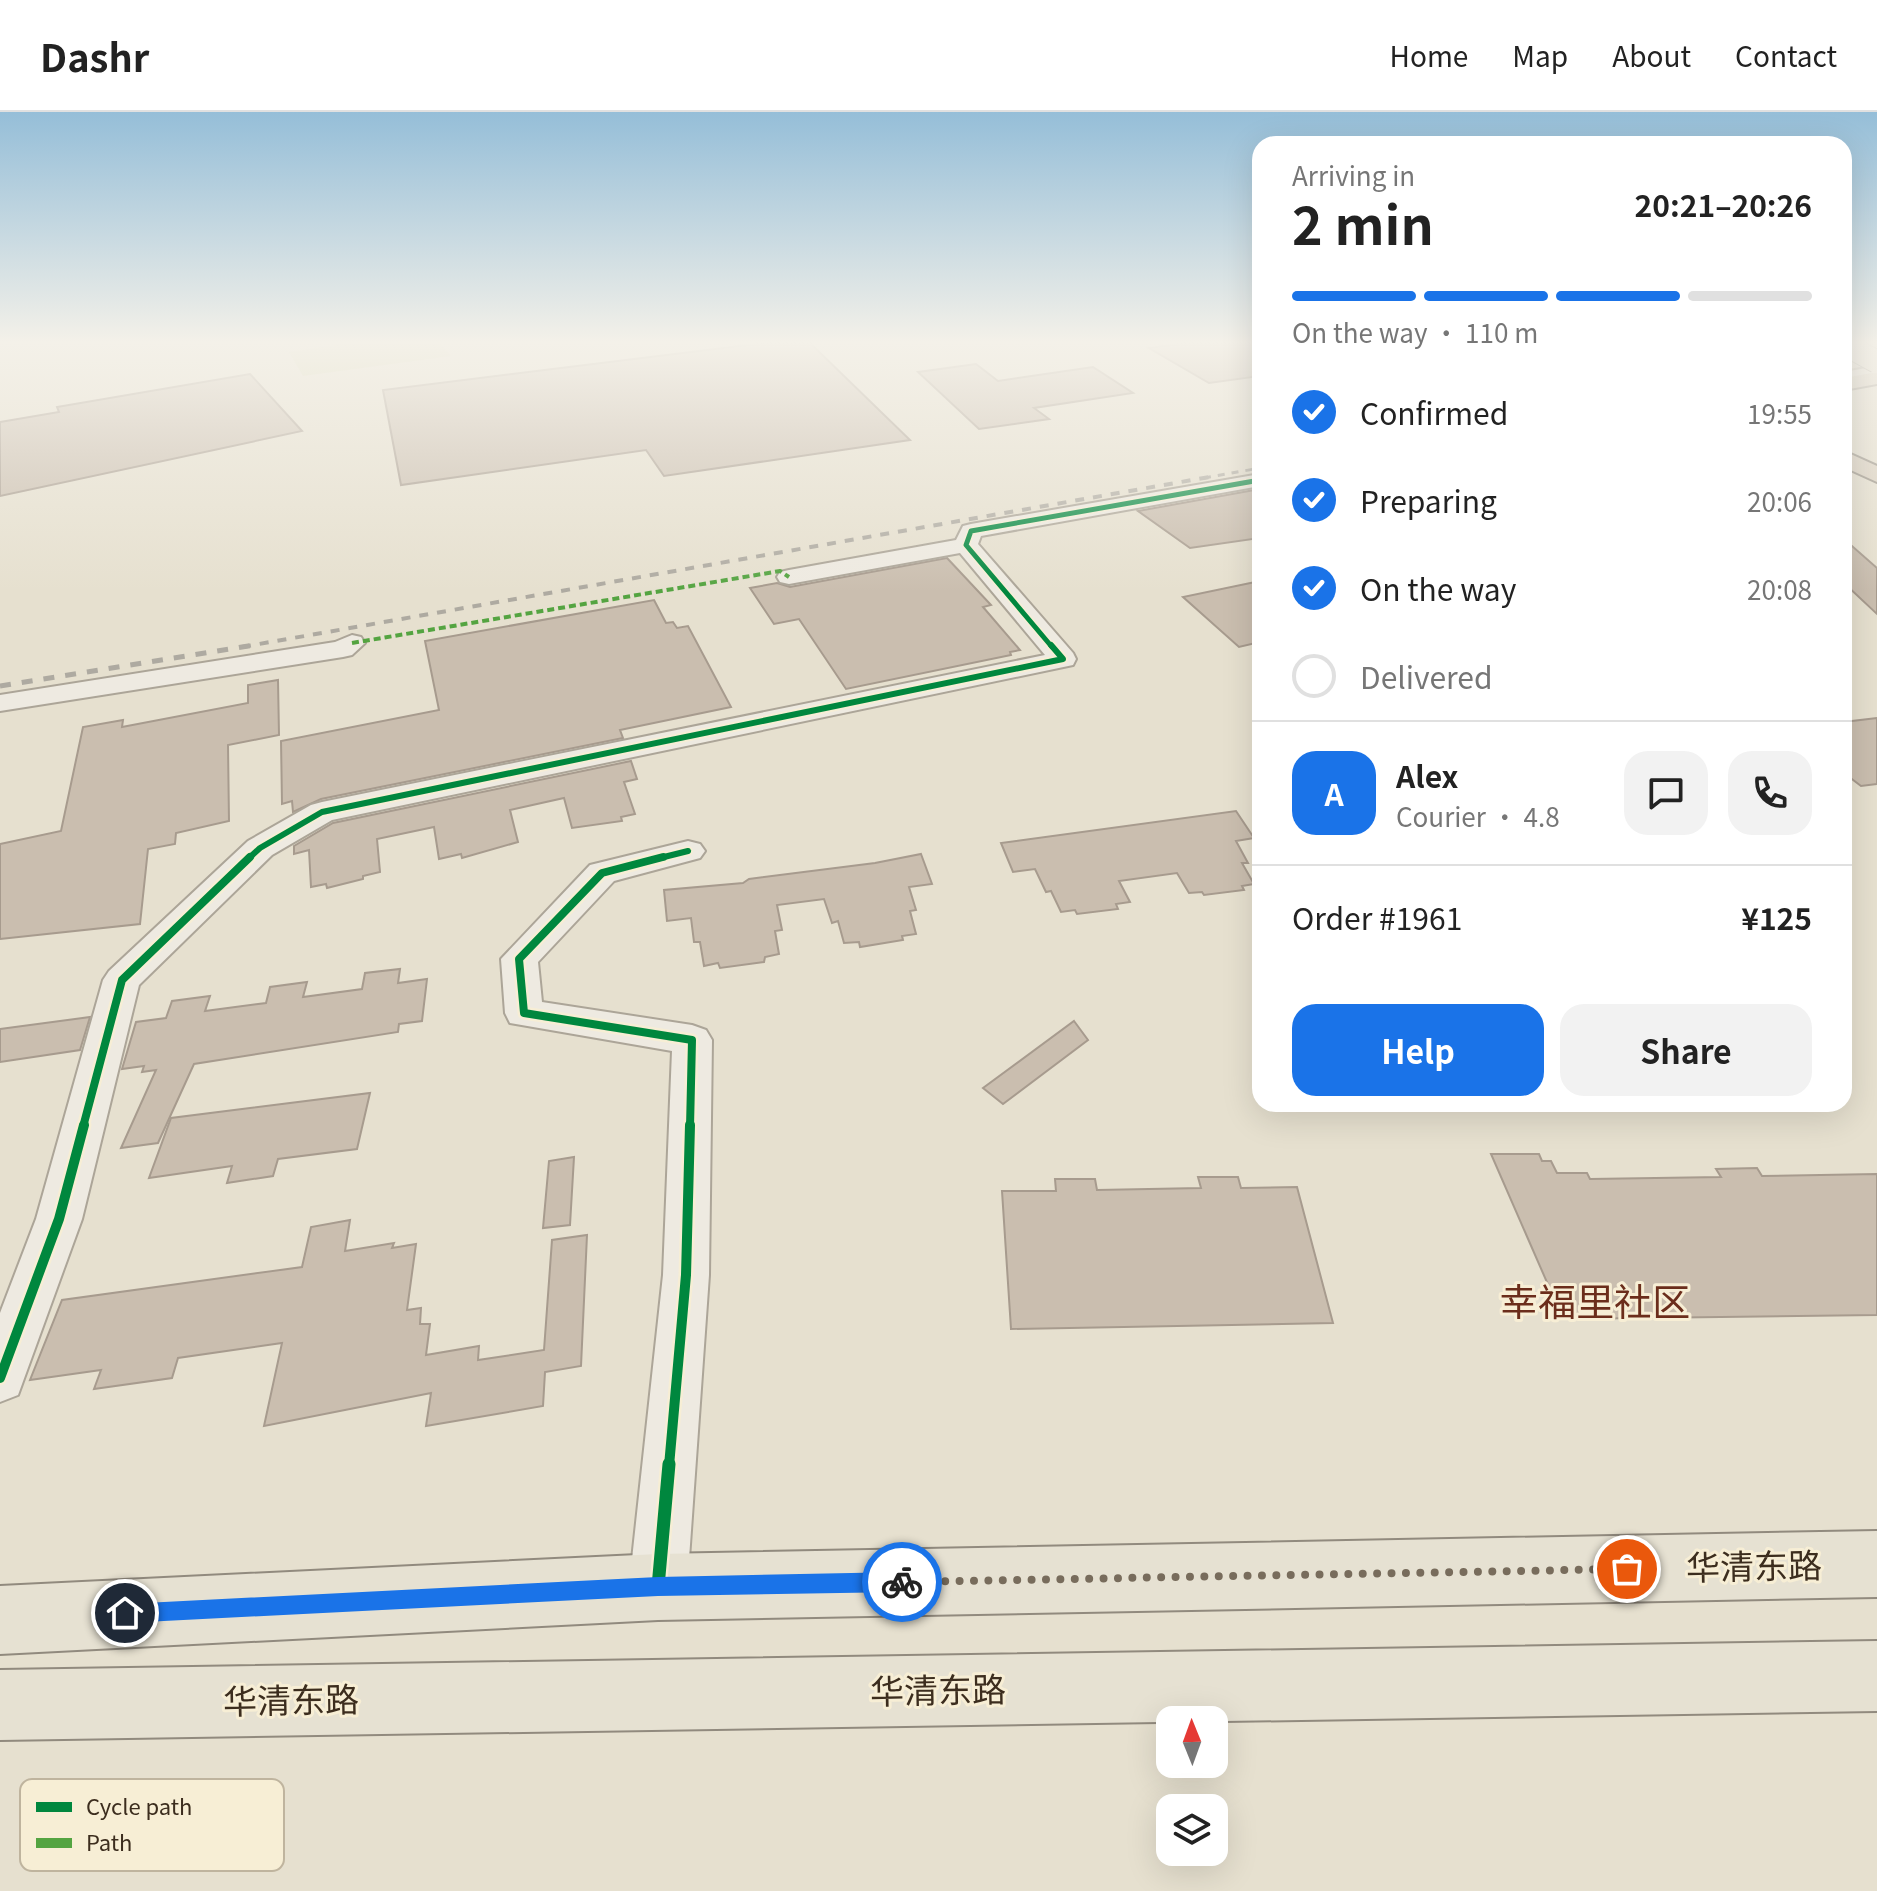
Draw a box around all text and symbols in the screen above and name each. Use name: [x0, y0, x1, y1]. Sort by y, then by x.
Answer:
text: Dashr: [40, 28, 149, 83]
text: Home: [1390, 35, 1468, 75]
text: Map: [1512, 35, 1568, 75]
text: About: [1612, 35, 1691, 75]
text: Contact: [1735, 35, 1837, 75]
text: Arriving in: [1292, 156, 1415, 193]
text: 20:21–20:26: [1635, 182, 1812, 226]
text: 2 min: [1292, 185, 1434, 260]
text: On the way · 110 m: [1292, 313, 1538, 350]
icon: check: [1292, 390, 1336, 434]
text: Confirmed: [1360, 390, 1508, 434]
text: 19:55: [1747, 394, 1812, 431]
icon: check: [1292, 478, 1336, 522]
text: Preparing: [1360, 478, 1497, 522]
text: 20:06: [1747, 482, 1812, 519]
icon: check: [1292, 566, 1336, 610]
text: On the way: [1360, 566, 1516, 610]
text: 20:08: [1747, 570, 1812, 607]
text: Delivered: [1360, 654, 1493, 698]
button: chat: [1624, 751, 1708, 835]
button: phone: [1728, 751, 1812, 835]
text: Alex: [1396, 753, 1458, 797]
text: A: [1324, 771, 1344, 815]
text: Courier · 4.8: [1396, 797, 1560, 834]
text: Order #1961: [1292, 895, 1462, 939]
text: ¥125: [1741, 895, 1812, 939]
button: Help: [1292, 1004, 1544, 1096]
button: Share: [1560, 1004, 1812, 1096]
district label: 幸福里社区: [1500, 1272, 1690, 1327]
pin: [1593, 1535, 1661, 1603]
street label: 华清东路: [1686, 1539, 1822, 1590]
courier: [862, 1542, 942, 1622]
icon: bag: [1605, 1547, 1649, 1591]
icon: bike: [880, 1560, 924, 1604]
pin: [91, 1579, 159, 1647]
icon: home: [103, 1591, 147, 1635]
street label: 华清东路: [870, 1663, 1006, 1714]
street label: 华清东路: [223, 1673, 359, 1724]
north arrow: [1156, 1706, 1228, 1778]
map controls: [1156, 1706, 1228, 1866]
legend: [20, 1779, 284, 1871]
text: Cycle path: [86, 1789, 192, 1821]
button: layers: [1156, 1794, 1228, 1866]
text: Path: [86, 1825, 132, 1857]

